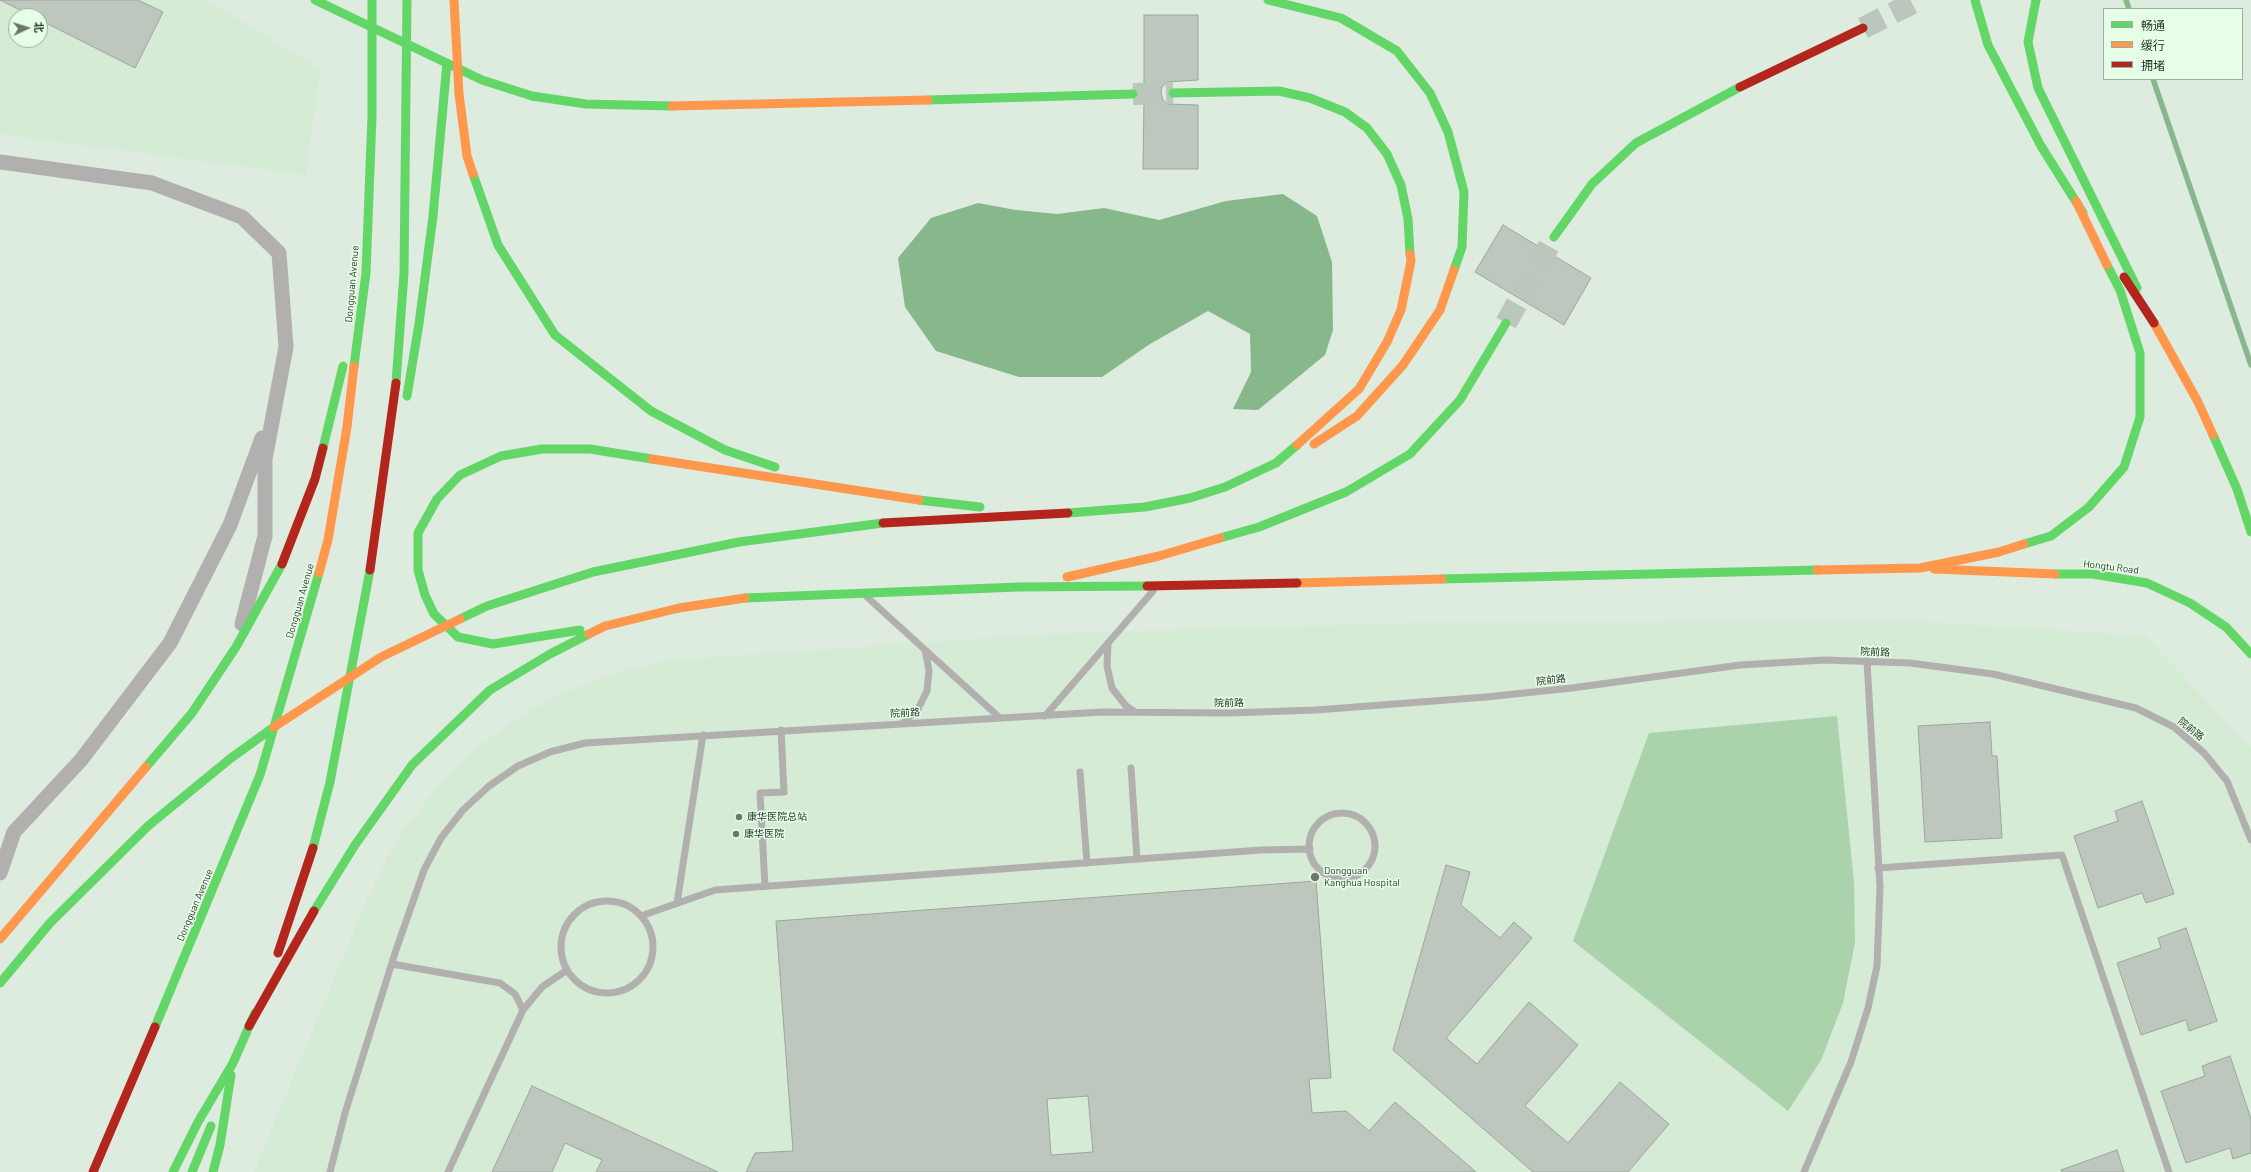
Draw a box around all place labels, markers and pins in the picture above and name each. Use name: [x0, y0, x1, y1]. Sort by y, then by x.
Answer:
place label: 康华医院总站: [747, 811, 807, 823]
marker: 康华医院总站: [734, 812, 744, 822]
place label: 康华医院: [744, 828, 784, 840]
marker: 康华医院: [731, 829, 741, 839]
place label: Dongguan Kanghua Hospital: [1324, 865, 1400, 888]
marker: Dongguan Kanghua Hospital: [1309, 871, 1321, 883]

